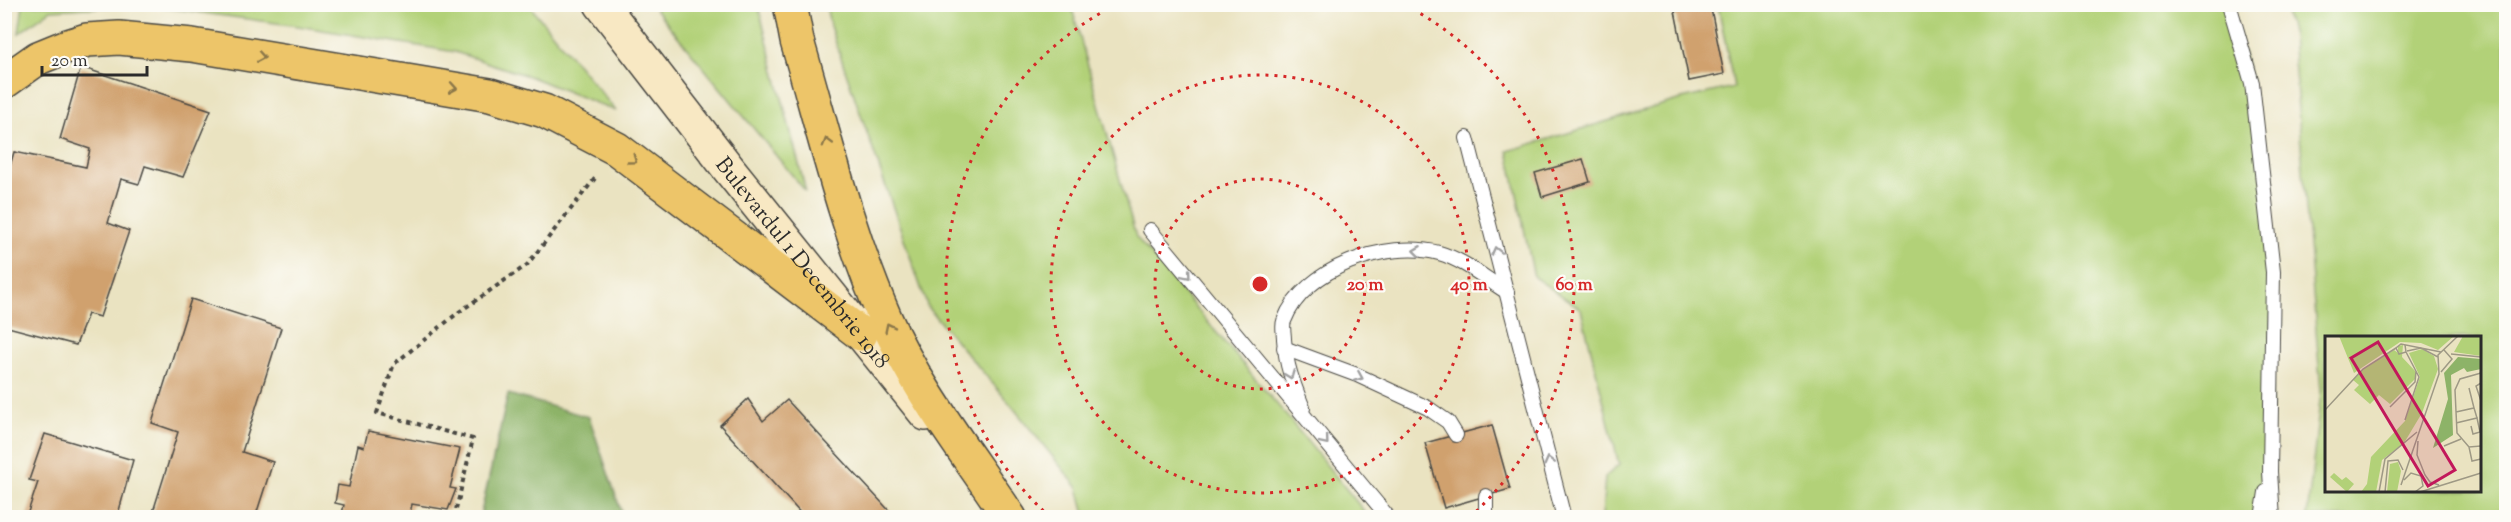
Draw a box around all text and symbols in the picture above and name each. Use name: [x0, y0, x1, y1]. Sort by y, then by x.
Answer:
scale bar: [42, 39, 147, 77]
text: 20 m: [51, 49, 88, 75]
one-way arrow: [256, 51, 265, 63]
one-way arrow: [449, 82, 458, 94]
one-way arrow: [821, 137, 834, 147]
street label: Bulevardul 1 Decembrie 1918: [706, 151, 896, 377]
one-way arrow: [626, 152, 637, 163]
one-way arrow: [1412, 245, 1421, 258]
one-way arrow: [1491, 247, 1504, 257]
one-way arrow: [1180, 268, 1191, 279]
text: 20 m: [1347, 273, 1383, 299]
text: 40 m: [1449, 273, 1488, 299]
text: 60 m: [1555, 273, 1593, 299]
centre of rings: [1250, 274, 1270, 294]
one-way arrow: [885, 322, 897, 333]
inset map: [2325, 336, 2481, 492]
one-way arrow: [1352, 369, 1363, 381]
one-way arrow: [1283, 370, 1296, 380]
one-way arrow: [1318, 435, 1329, 446]
one-way arrow: [1544, 456, 1557, 466]

